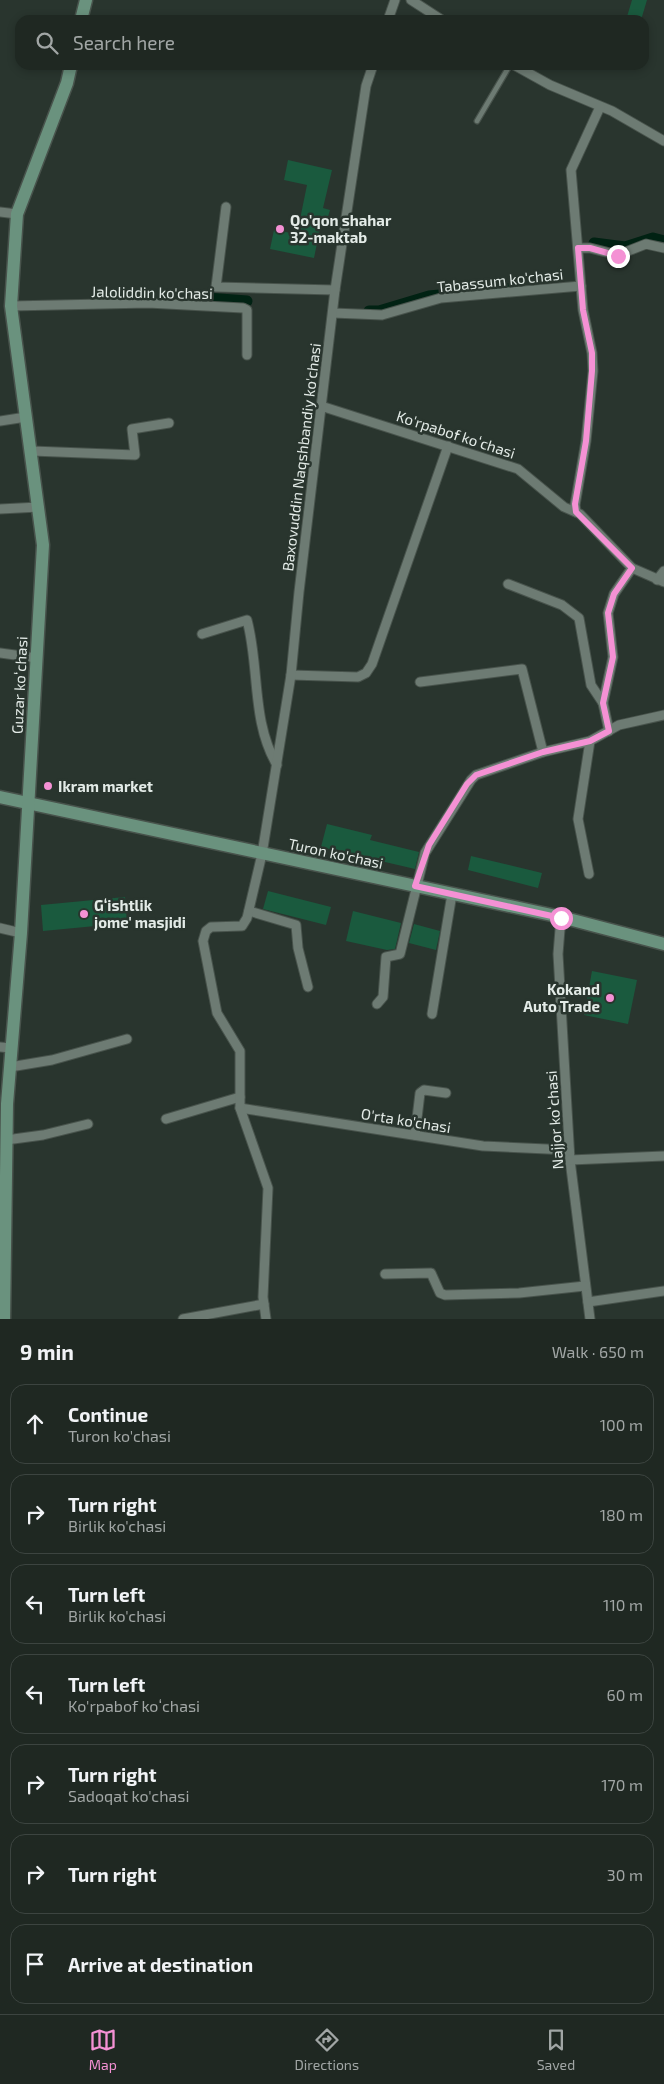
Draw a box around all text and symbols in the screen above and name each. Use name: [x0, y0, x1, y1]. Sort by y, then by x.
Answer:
search box: [15, 15, 649, 70]
icon: search: [33, 29, 61, 57]
text: Search here: [73, 31, 175, 54]
place label: Qo'qon shahar 32-maktab: [290, 211, 392, 246]
marker: Qo'qon shahar 32-maktab: [274, 223, 286, 235]
route end: [607, 245, 630, 268]
street label: Tabassum ko'chasi: [436, 264, 564, 296]
street label: Jaloliddin ko'chasi: [91, 282, 213, 302]
street label: Baxovuddin Naqshbandiy ko'chasi: [278, 342, 324, 572]
street label: Ko'rpabof koʻchasi: [394, 406, 518, 462]
street label: Guzar koʻchasi: [7, 636, 31, 734]
place label: Ikram market: [58, 777, 153, 795]
marker: Ikram market: [42, 780, 54, 792]
street label: Turon ko'chasi: [287, 834, 385, 872]
place label: Gʻishtlik jome' masjidi: [94, 896, 186, 931]
route start: [550, 907, 573, 930]
marker: Gʻishtlik jome' masjidi: [78, 908, 90, 920]
place label: Kokand Auto Trade: [523, 980, 600, 1015]
marker: Kokand Auto Trade: [604, 992, 616, 1004]
street label: Najjor koʻchasi: [542, 1070, 567, 1170]
street label: O'rta ko'chasi: [360, 1104, 452, 1136]
text: 9 min: [20, 1339, 74, 1364]
text: Walk · 650 m: [552, 1342, 644, 1361]
text: Continue: [68, 1403, 148, 1426]
icon: ahead: [21, 1410, 49, 1438]
text: 100 m: [600, 1415, 643, 1434]
text: Turon ko'chasi: [68, 1426, 171, 1445]
text: Turn right: [68, 1493, 156, 1516]
icon: right: [21, 1500, 49, 1528]
text: 180 m: [600, 1505, 643, 1524]
text: Birlik ko'chasi: [68, 1516, 166, 1535]
text: Turn left: [68, 1583, 145, 1606]
icon: left: [21, 1590, 49, 1618]
text: 110 m: [603, 1595, 643, 1614]
text: Birlik ko'chasi: [68, 1606, 166, 1625]
text: Turn left: [68, 1673, 145, 1696]
icon: left: [21, 1680, 49, 1708]
text: 60 m: [607, 1685, 643, 1704]
text: Ko'rpabof koʻchasi: [68, 1696, 200, 1715]
text: Turn right: [68, 1763, 156, 1786]
icon: right: [21, 1770, 49, 1798]
text: 170 m: [601, 1775, 643, 1794]
text: Sadoqat ko'chasi: [68, 1786, 189, 1805]
icon: right: [21, 1860, 49, 1888]
text: Turn right: [68, 1863, 156, 1886]
text: 30 m: [607, 1865, 643, 1884]
icon: arrive: [21, 1950, 49, 1978]
text: Arrive at destination: [68, 1953, 253, 1976]
tab: Map: [89, 2026, 117, 2073]
tab: Directions: [295, 2026, 359, 2073]
tab: Saved: [537, 2026, 575, 2073]

